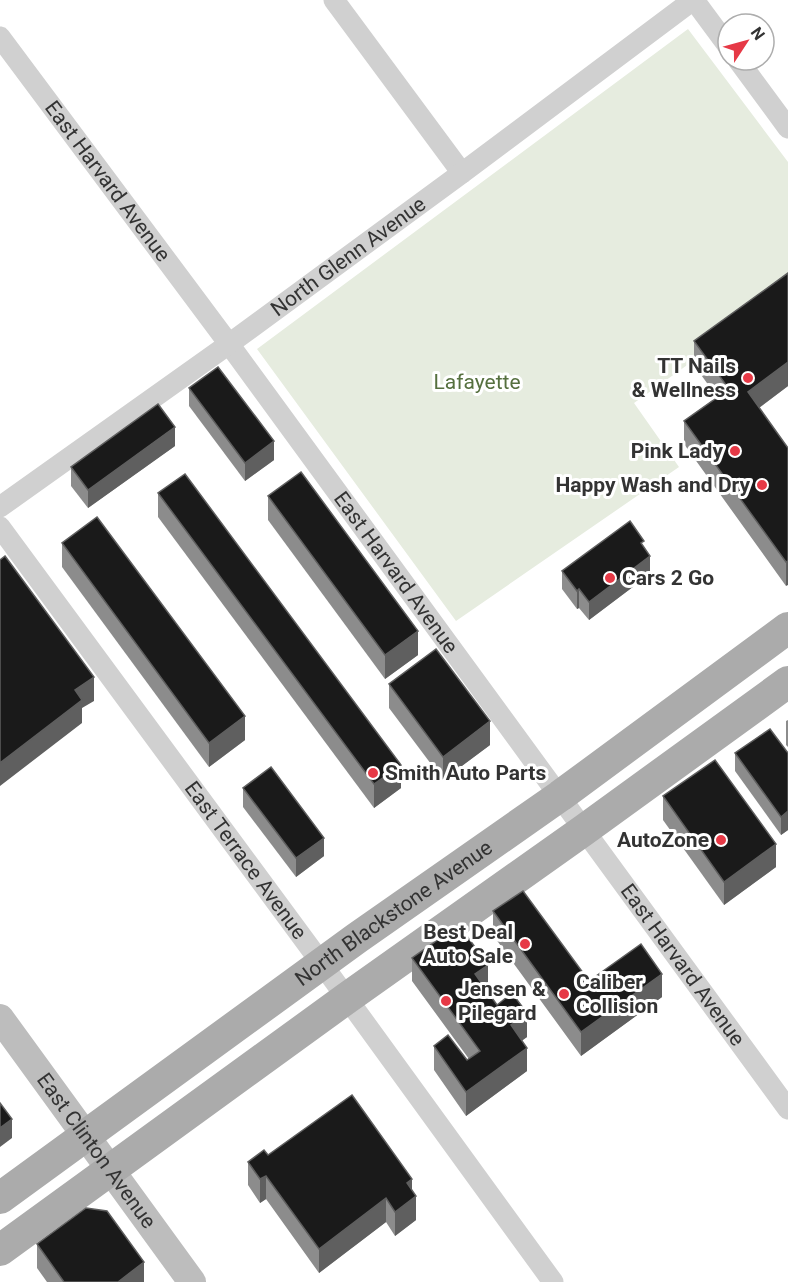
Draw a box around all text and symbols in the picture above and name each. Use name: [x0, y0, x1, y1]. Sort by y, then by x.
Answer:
north arrow: [716, 12, 776, 72]
text: N: [747, 23, 769, 44]
street label: East Harvard Avenue: [40, 96, 175, 266]
street label: North Glenn Avenue: [266, 192, 430, 321]
place label: TT Nails & Wellness: [632, 354, 736, 402]
park label: Lafayette: [433, 370, 521, 394]
marker: TT Nails & Wellness: [741, 371, 755, 385]
place label: Pink Lady: [631, 439, 723, 463]
marker: Pink Lady: [728, 444, 742, 458]
place label: Happy Wash and Dry: [555, 473, 750, 497]
marker: Happy Wash and Dry: [755, 478, 769, 492]
street label: East Harvard Avenue: [329, 487, 463, 658]
place label: Cars 2 Go: [622, 566, 714, 590]
marker: Cars 2 Go: [603, 571, 617, 585]
place label: Smith Auto Parts: [385, 761, 546, 785]
marker: Smith Auto Parts: [366, 766, 380, 780]
street label: East Terrace Avenue: [180, 777, 312, 944]
place label: AutoZone: [617, 828, 709, 852]
marker: AutoZone: [714, 833, 728, 847]
street label: North Blackstone Avenue: [291, 835, 497, 991]
street label: East Harvard Avenue: [616, 879, 750, 1050]
place label: Best Deal Auto Sale: [422, 920, 513, 968]
marker: Best Deal Auto Sale: [518, 937, 532, 951]
place label: Caliber Collision: [576, 970, 658, 1018]
place label: Jensen & Pilegard: [458, 977, 546, 1025]
marker: Caliber Collision: [557, 987, 571, 1001]
marker: Jensen & Pilegard: [439, 994, 453, 1008]
street label: East Clinton Avenue: [32, 1068, 161, 1233]

